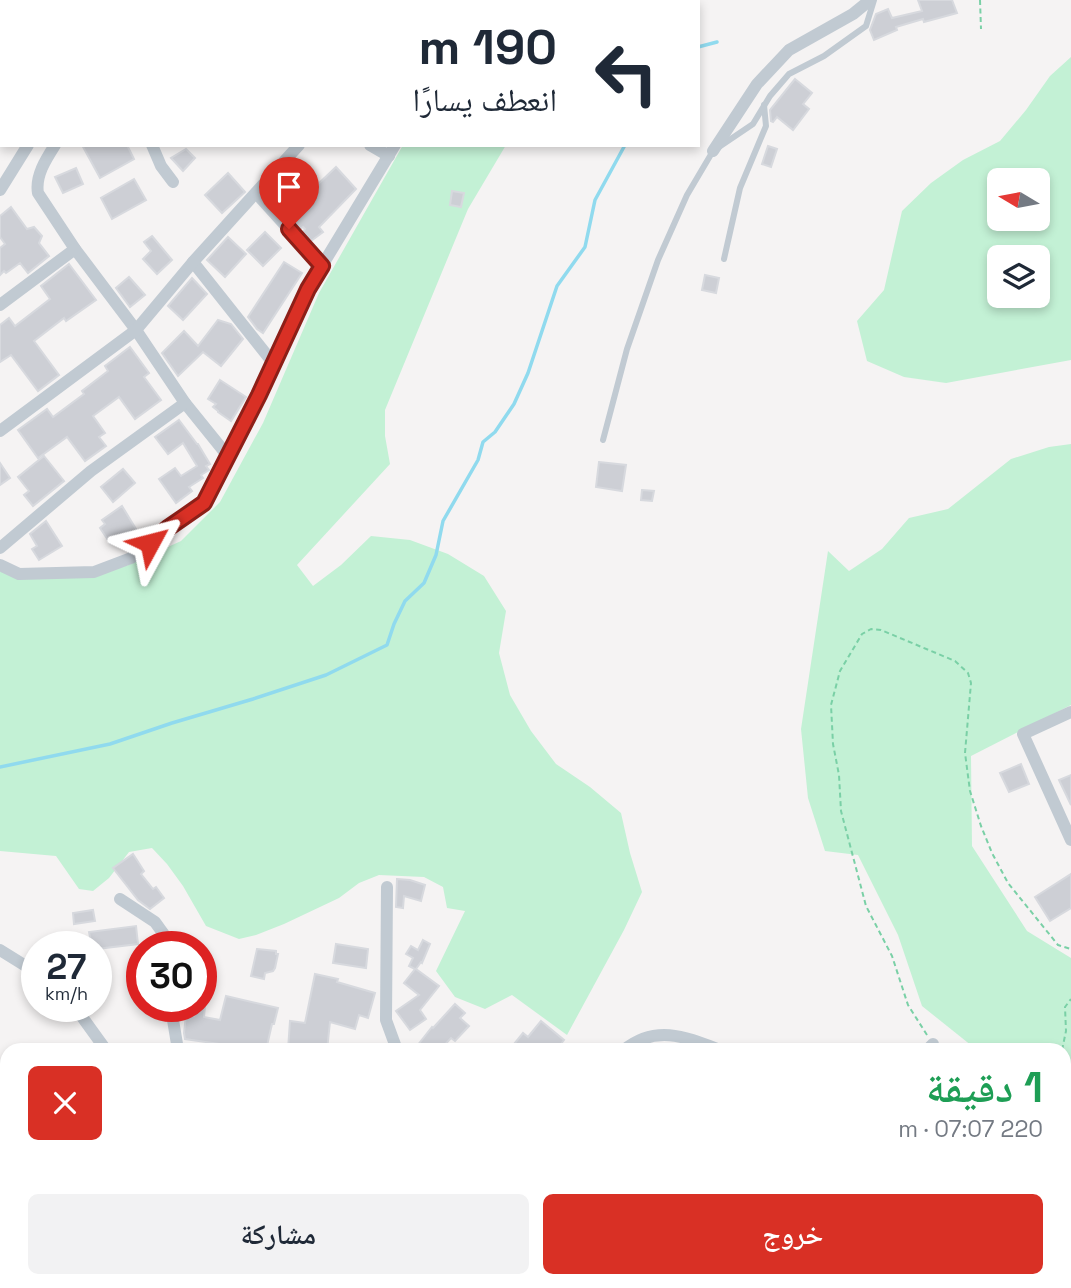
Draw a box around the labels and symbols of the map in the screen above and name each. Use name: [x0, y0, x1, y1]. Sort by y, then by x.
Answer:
pin: [259, 157, 319, 229]
north arrow: [987, 168, 1050, 231]
position arrow: [113, 506, 187, 580]
speed limit sign: 30: [126, 931, 217, 1022]

